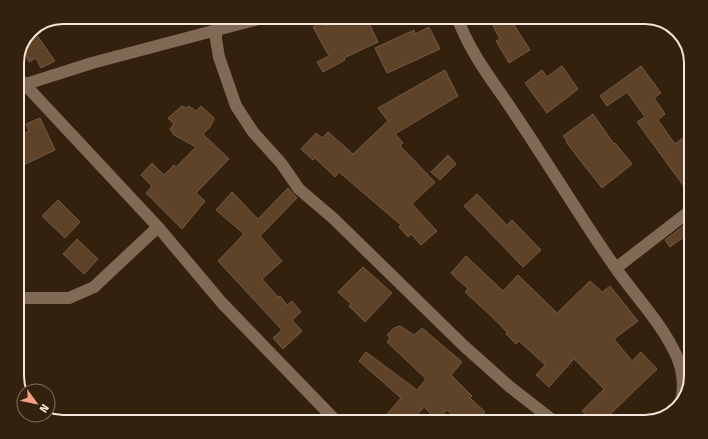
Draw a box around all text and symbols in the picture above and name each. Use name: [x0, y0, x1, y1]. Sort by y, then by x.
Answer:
north arrow: [16, 383, 56, 423]
text: N: [37, 402, 51, 415]

